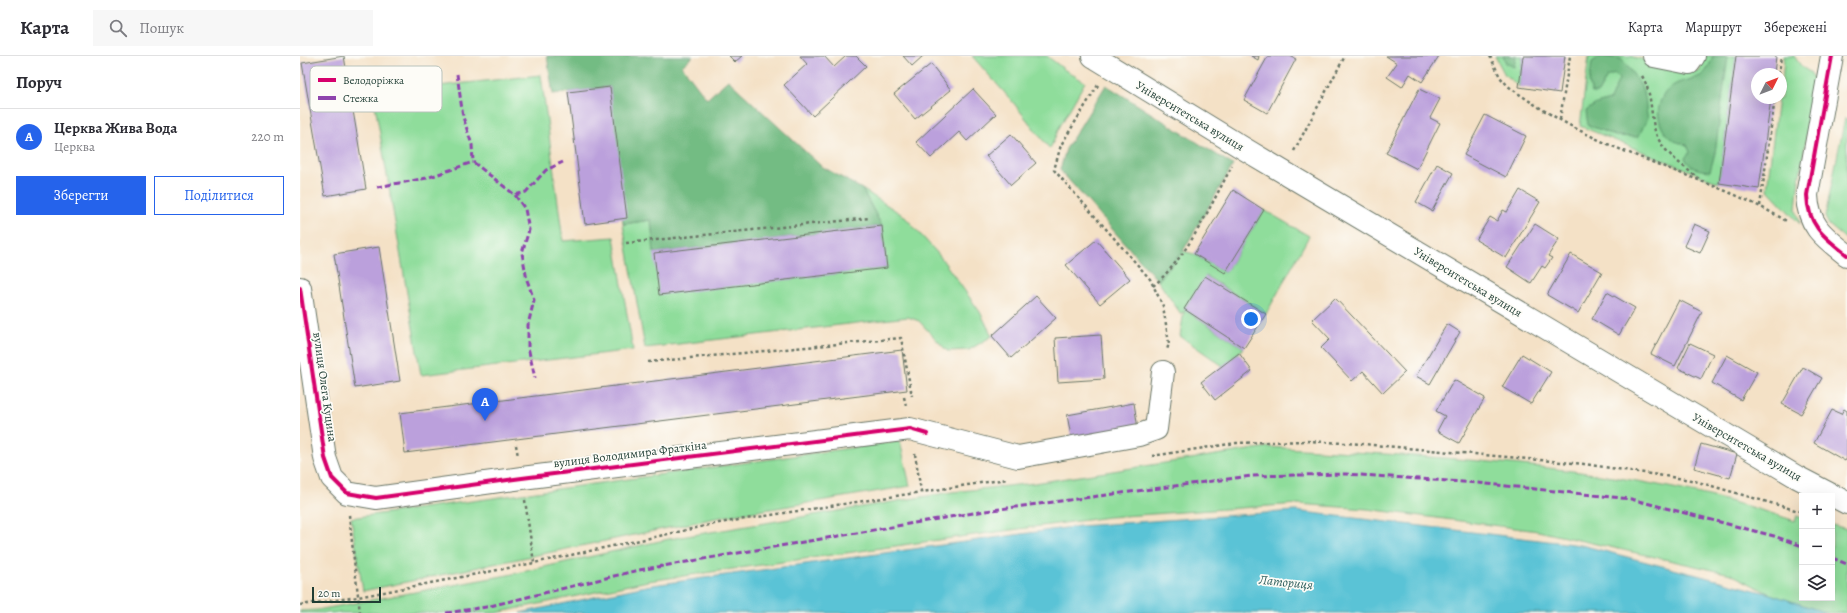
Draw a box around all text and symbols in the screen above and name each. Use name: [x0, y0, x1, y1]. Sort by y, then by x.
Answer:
search box: [93, 10, 373, 46]
text: Карта: [20, 15, 69, 41]
icon: search: [107, 17, 129, 39]
text: Пошук: [139, 18, 184, 38]
text: Карта: [1628, 18, 1663, 37]
text: Маршрут: [1685, 18, 1742, 37]
text: Збережені: [1764, 18, 1827, 37]
legend: [310, 66, 442, 112]
north arrow: [1751, 68, 1787, 104]
text: Поруч: [16, 71, 62, 94]
text: Велодоріжка: [343, 73, 405, 88]
street label: Університетська вулиця: [1133, 77, 1247, 155]
text: Стежка: [343, 91, 379, 106]
text: Церква Жива Вода: [54, 118, 177, 138]
text: A: [25, 128, 33, 145]
text: 220 m: [251, 128, 284, 145]
text: Церква: [54, 138, 95, 155]
button: Зберегти: [16, 176, 146, 215]
button: Поділитися: [154, 176, 284, 215]
street label: Університетська вулиця: [1411, 243, 1525, 321]
your location: [1241, 309, 1261, 329]
street label: вулиця Олега Куцина: [309, 331, 341, 443]
pin: A: [472, 388, 498, 421]
street label: Університетська вулиця: [1689, 409, 1805, 485]
street label: вулиця Володимира Фраткіна: [553, 437, 708, 471]
map controls: [1799, 493, 1835, 601]
button: +: [1799, 493, 1835, 529]
button: −: [1799, 529, 1835, 565]
button: layers: [1799, 565, 1835, 601]
water label: Латориця: [1257, 571, 1314, 593]
scale bar: [312, 585, 381, 604]
text: 20 m: [318, 586, 340, 601]

